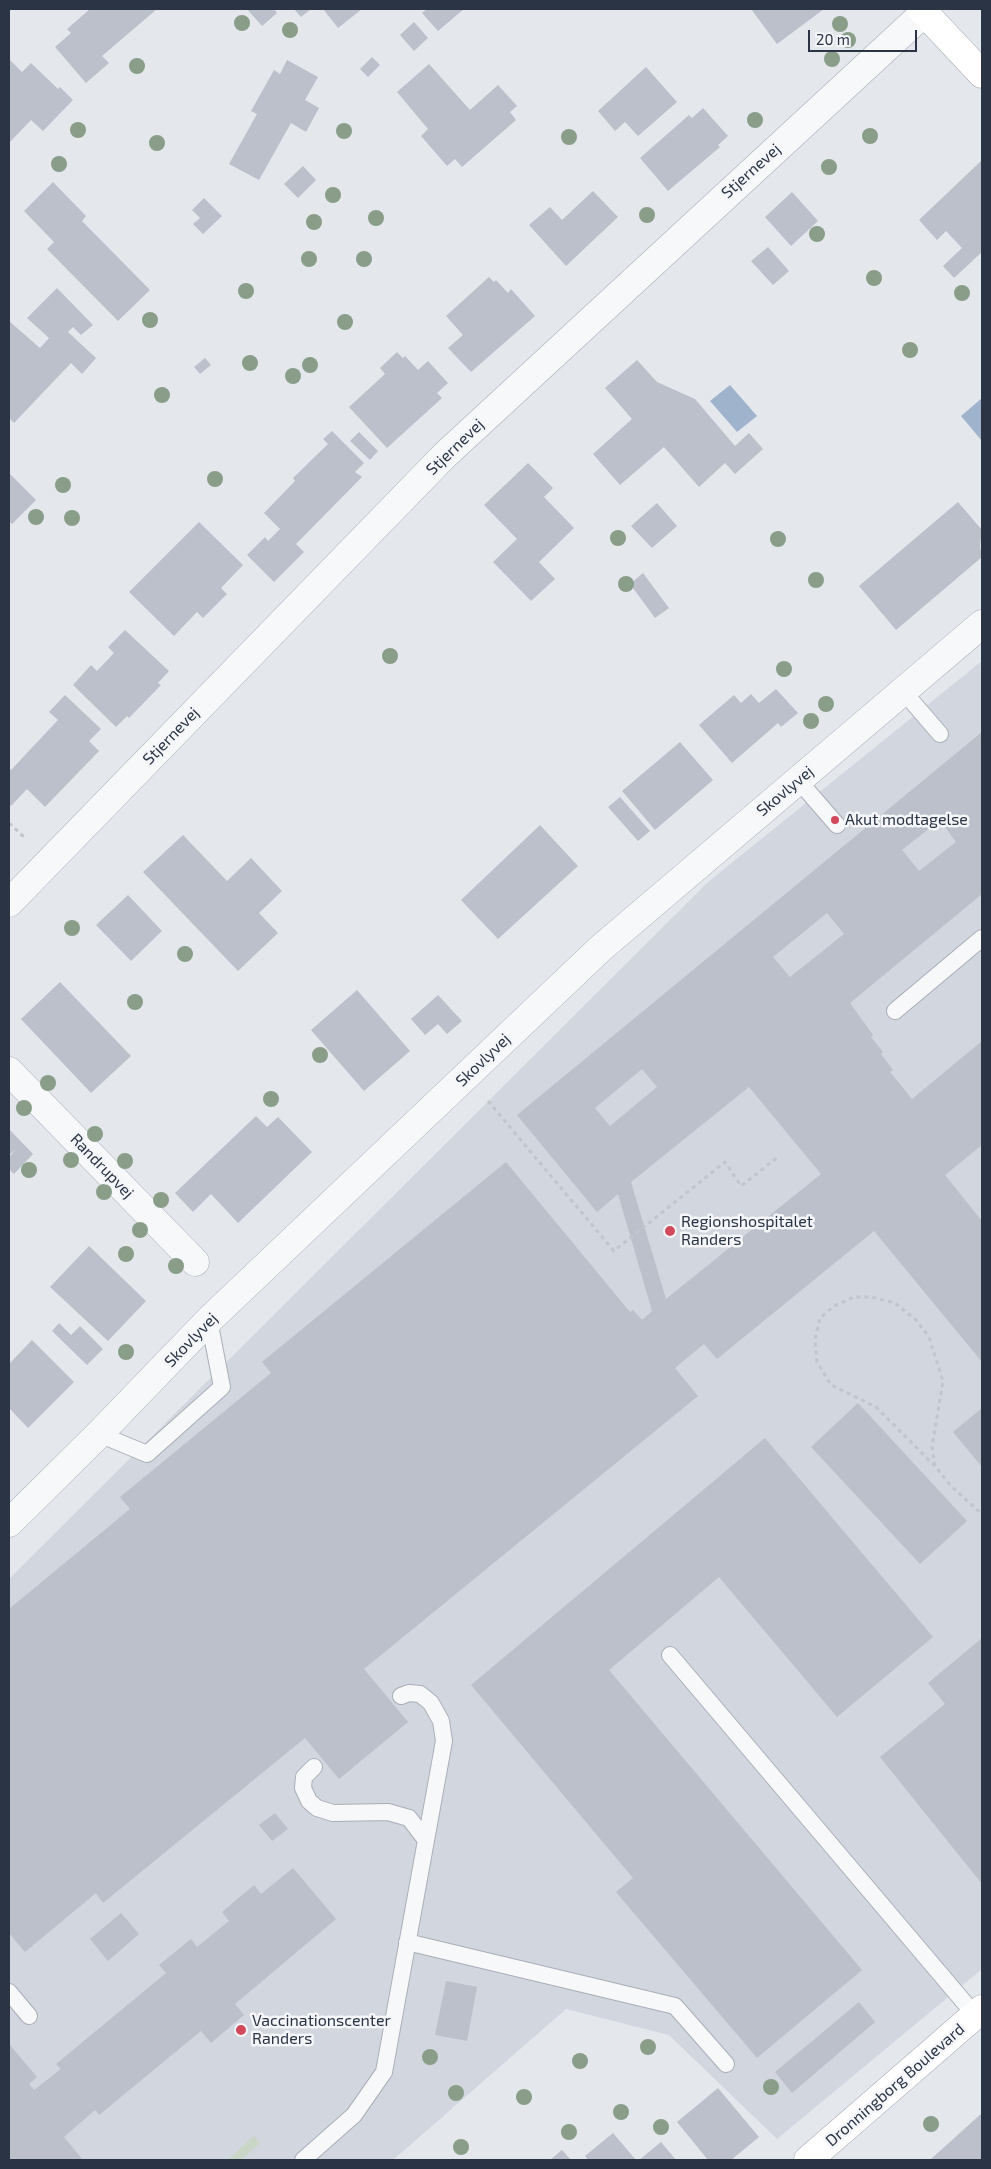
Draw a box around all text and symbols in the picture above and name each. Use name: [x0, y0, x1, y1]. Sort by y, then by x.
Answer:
scale bar: [811, 20, 920, 52]
text: 20 m: [816, 30, 850, 48]
street label: Stjernevej: [718, 140, 784, 202]
street label: Stjernevej: [422, 415, 488, 479]
street label: Stjernevej: [139, 703, 203, 769]
street label: Skovlyvej: [753, 762, 817, 820]
place label: Akut modtagelse: [845, 810, 968, 830]
marker: Akut modtagelse: [829, 814, 841, 826]
street label: Skovlyvej: [452, 1029, 514, 1091]
street label: Randrupvej: [66, 1130, 138, 1202]
place label: Regionshospitalet Randers: [681, 1212, 813, 1250]
marker: Regionshospitalet Randers: [663, 1224, 677, 1238]
street label: Skovlyvej: [160, 1309, 222, 1371]
place label: Vaccinationscenter Randers: [252, 2011, 391, 2049]
street label: Dronningborg Boulevard: [822, 2019, 968, 2151]
marker: Vaccinationscenter Randers: [234, 2023, 248, 2037]

